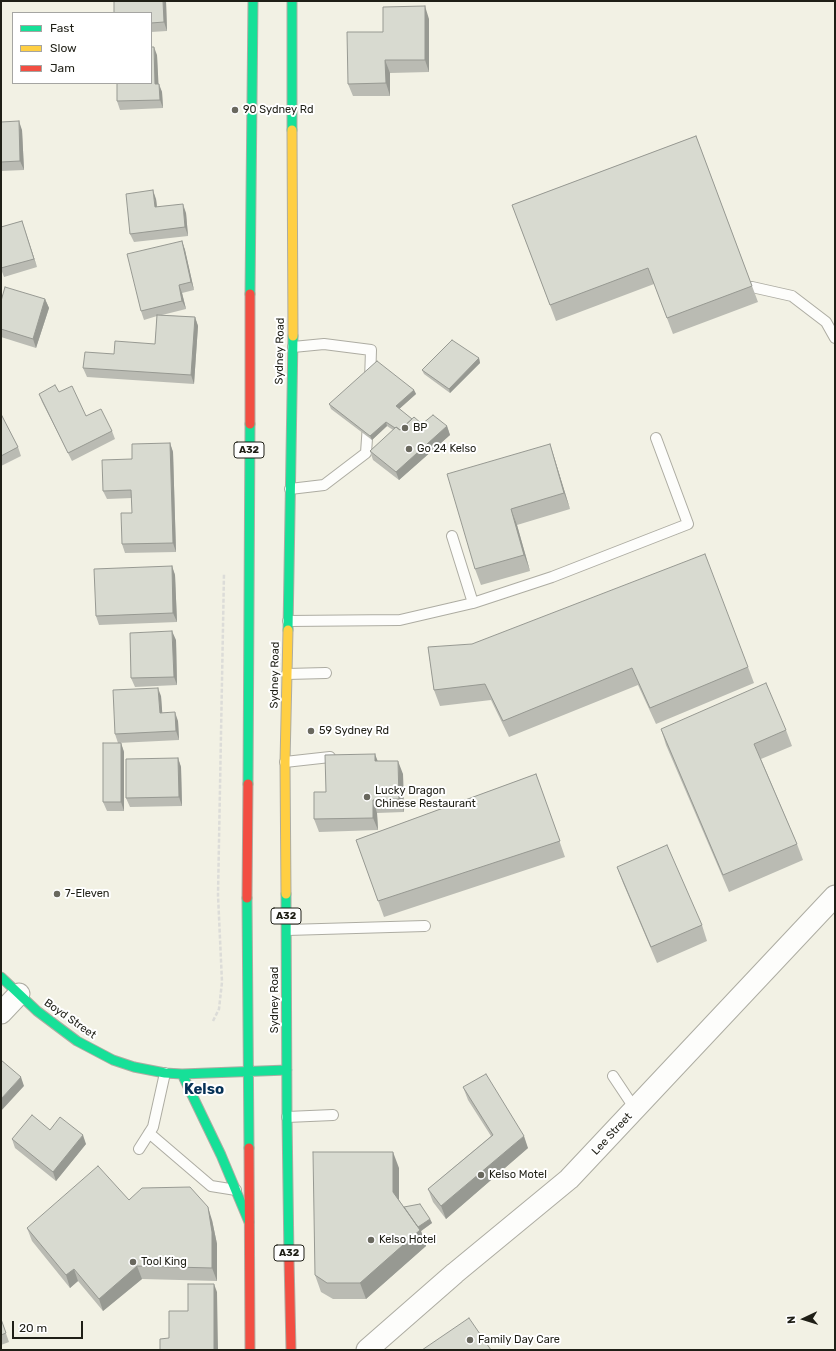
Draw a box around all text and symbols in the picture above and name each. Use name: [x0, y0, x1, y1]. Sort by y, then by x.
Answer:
legend: [12, 12, 152, 84]
text: Fast: [50, 21, 74, 35]
text: Slow: [50, 41, 77, 55]
text: Jam: [50, 61, 75, 75]
place label: 90 Sydney Rd: [243, 103, 314, 117]
marker: 90 Sydney Rd: [230, 105, 240, 115]
street label: Sydney Road: [273, 318, 287, 384]
place label: BP: [413, 421, 427, 435]
marker: BP: [400, 423, 410, 433]
road number: A32: [234, 442, 264, 458]
place label: Go 24 Kelso: [417, 442, 476, 456]
marker: Go 24 Kelso: [404, 444, 414, 454]
street label: Sydney Road: [268, 642, 282, 708]
place label: 59 Sydney Rd: [319, 724, 389, 738]
marker: 59 Sydney Rd: [306, 726, 316, 736]
place label: Lucky Dragon Chinese Restaurant: [375, 784, 476, 810]
marker: Lucky Dragon Chinese Restaurant: [362, 792, 372, 802]
place label: 7-Eleven: [65, 887, 110, 901]
marker: 7-Eleven: [52, 889, 62, 899]
road number: A32: [271, 908, 301, 924]
street label: Sydney Road: [268, 967, 282, 1033]
street label: Boyd Street: [41, 996, 99, 1042]
district label: Kelso: [184, 1081, 224, 1099]
street label: Lee Street: [589, 1110, 635, 1158]
place label: Kelso Motel: [489, 1168, 547, 1182]
marker: Kelso Motel: [476, 1170, 486, 1180]
place label: Kelso Hotel: [379, 1233, 436, 1247]
marker: Kelso Hotel: [366, 1235, 376, 1245]
road number: A32: [274, 1245, 304, 1261]
place label: Tool King: [141, 1255, 187, 1269]
marker: Tool King: [128, 1257, 138, 1267]
north arrow: [784, 1299, 824, 1339]
scale bar: [14, 1313, 85, 1339]
text: N: [785, 1315, 798, 1324]
text: 20 m: [19, 1321, 47, 1335]
place label: Family Day Care: [478, 1333, 560, 1347]
marker: Family Day Care: [465, 1335, 475, 1345]

